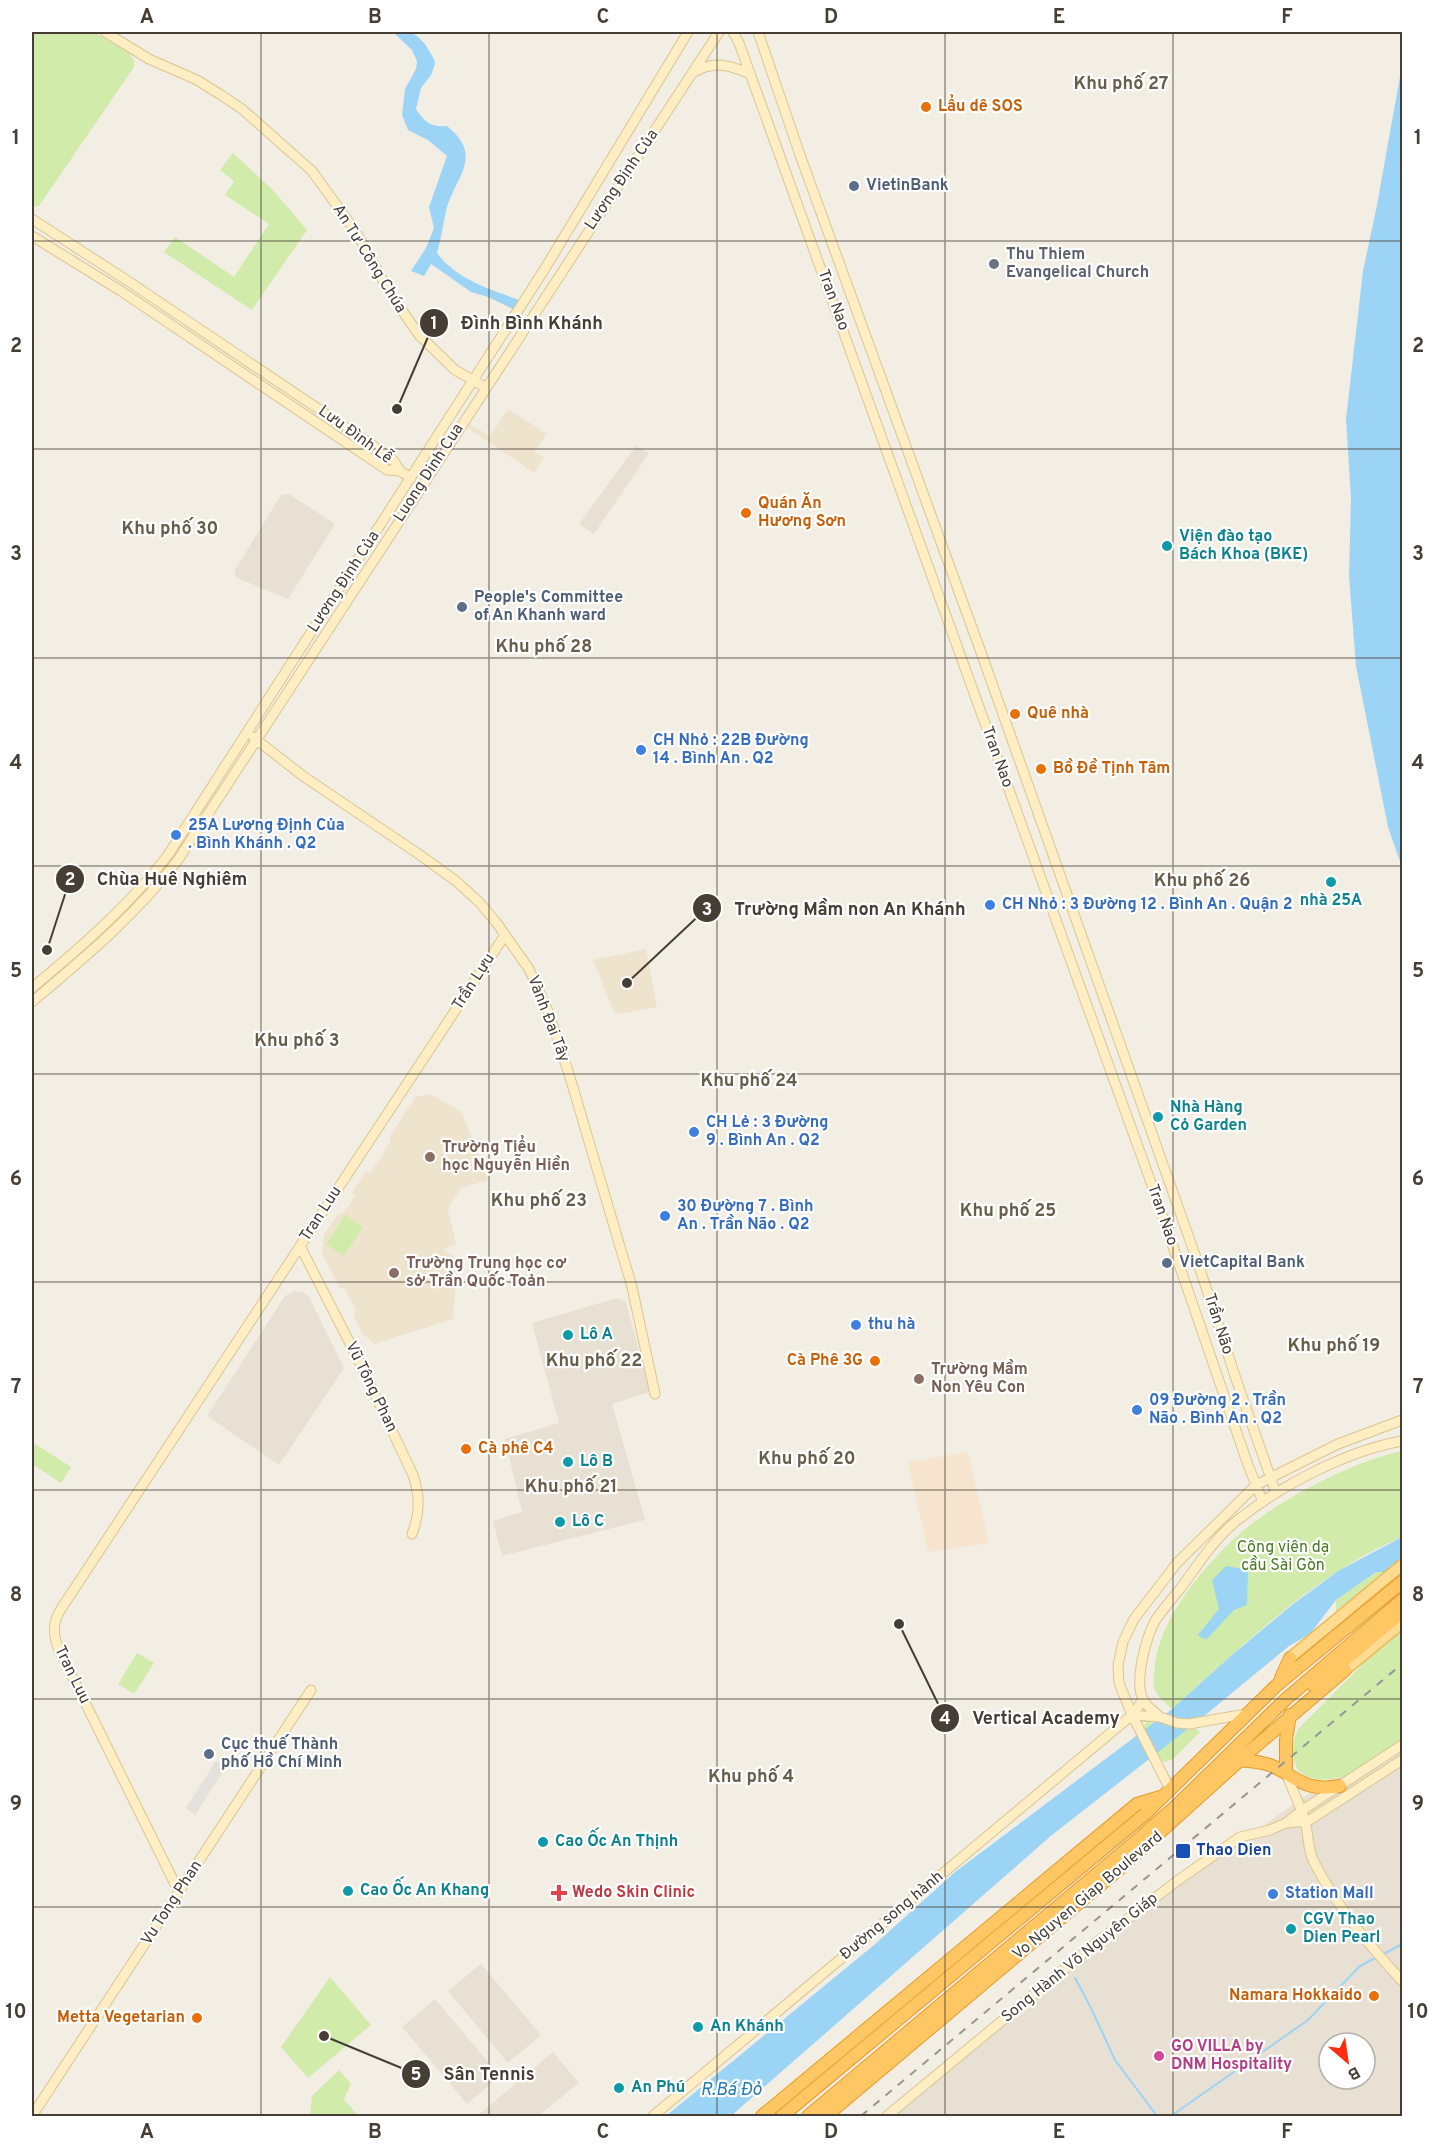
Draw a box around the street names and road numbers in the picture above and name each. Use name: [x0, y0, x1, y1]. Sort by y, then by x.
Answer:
street label: Lương Định Của: [581, 126, 663, 234]
street label: An Tư Công Chúa: [328, 201, 410, 317]
street label: Tran Nao: [813, 267, 853, 333]
street label: Lưu Đình Lễ: [314, 400, 397, 469]
street label: Luong Dinh Cua: [390, 420, 468, 526]
street label: Lương Định Của: [304, 527, 384, 637]
street label: Tran Nao: [977, 724, 1017, 790]
street label: Trần Lựu: [447, 949, 500, 1014]
street label: Vành Đai Tây: [522, 973, 574, 1065]
street label: Tran Luu: [296, 1182, 346, 1246]
street label: Tran Nao: [1142, 1182, 1182, 1248]
street label: Trần Não: [1199, 1291, 1238, 1357]
street label: Vũ Tông Phan: [340, 1338, 402, 1436]
street label: Tran Luu: [49, 1643, 95, 1707]
street label: Vo Nguyen Giap Boulevard: [1009, 1827, 1167, 1965]
street label: Vu Tong Phan: [137, 1857, 207, 1949]
street label: Đường song hành: [836, 1867, 948, 1965]
street label: Song Hành Võ Nguyên Giáp: [998, 1889, 1162, 2027]

